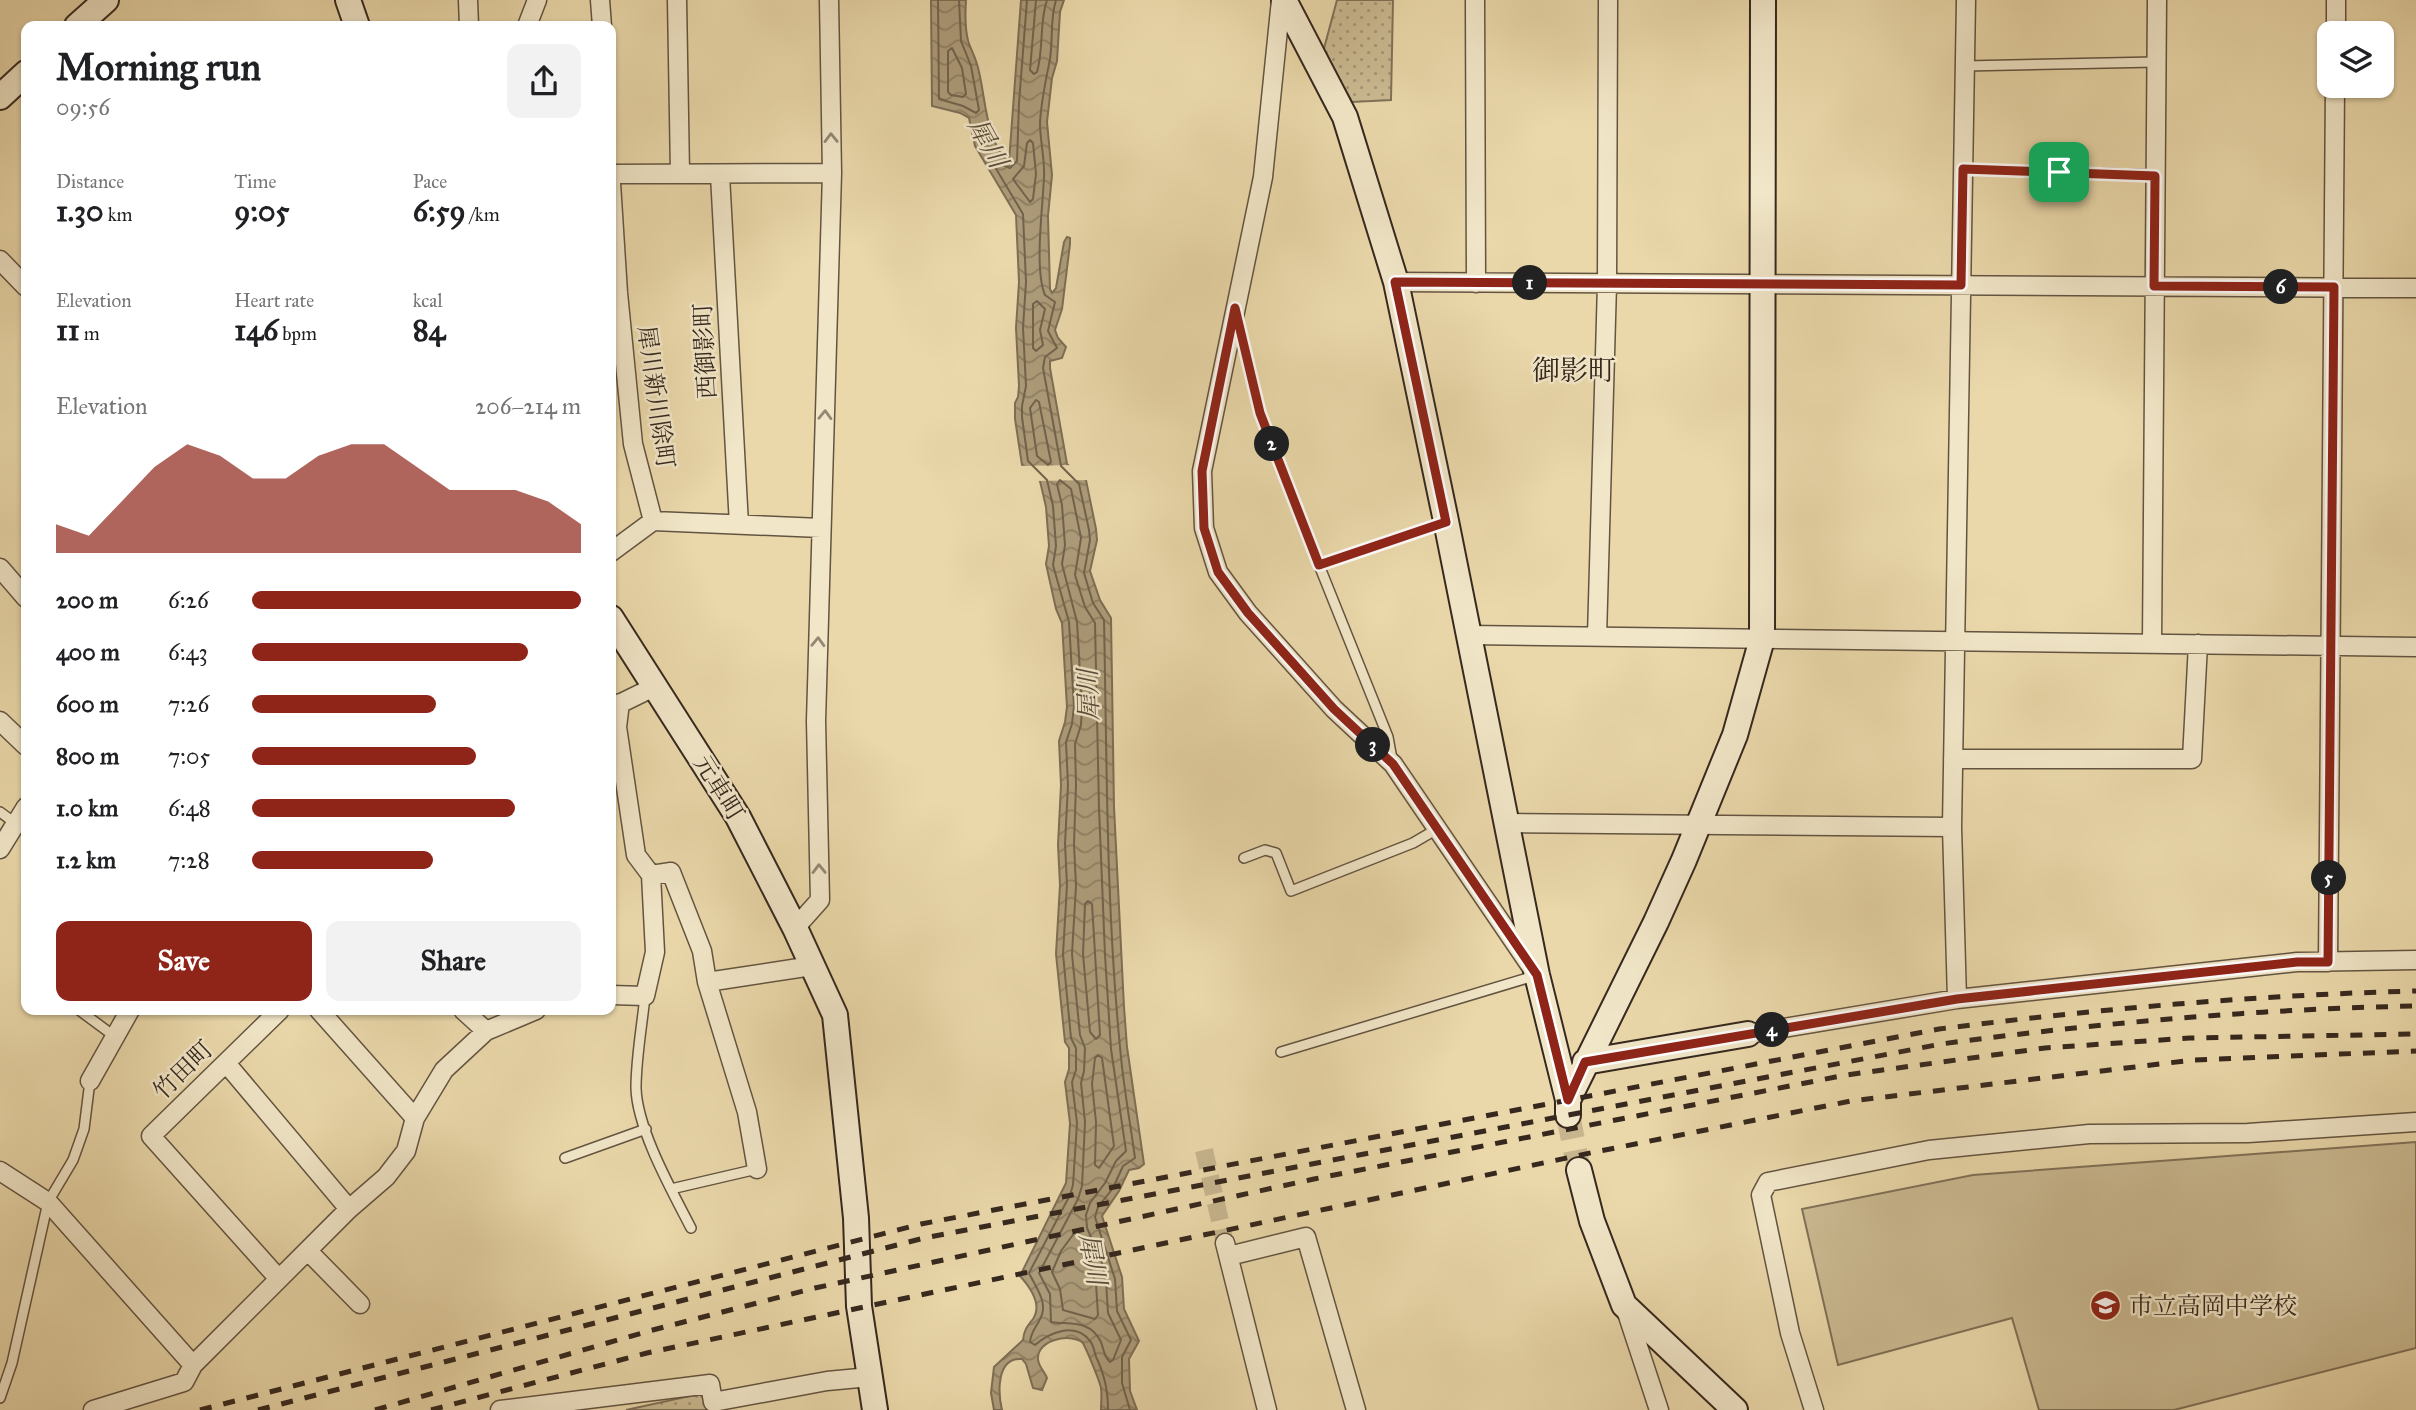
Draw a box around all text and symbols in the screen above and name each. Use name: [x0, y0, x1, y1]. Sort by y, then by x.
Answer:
map controls: [2317, 21, 2394, 98]
button: layers: [2317, 21, 2394, 98]
text: Morning run: [56, 44, 261, 90]
button: share: [507, 44, 581, 118]
text: 09:56: [56, 93, 110, 121]
water label: 犀川: [961, 112, 1016, 176]
one-way arrow: [823, 132, 839, 143]
pin: [2029, 142, 2089, 202]
icon: arrive: [2040, 153, 2078, 191]
text: Distance: [56, 170, 124, 193]
text: Time: [234, 170, 276, 193]
text: Pace: [413, 170, 447, 193]
text: 1.30: [56, 193, 104, 229]
text: 9:05: [234, 193, 289, 229]
text: 6:59: [413, 193, 466, 229]
text: km: [104, 203, 132, 226]
text: /km: [466, 203, 500, 226]
pin: 1: [1512, 266, 1548, 300]
pin: 6: [2264, 270, 2298, 304]
text: 1: [1526, 271, 1533, 294]
text: 6: [2276, 275, 2285, 298]
text: Elevation: [56, 289, 131, 312]
text: Heart rate: [234, 289, 314, 312]
text: kcal: [413, 289, 443, 312]
street label: 西御影町: [688, 302, 722, 400]
text: 11: [56, 312, 80, 348]
text: 146: [234, 312, 278, 348]
text: 84: [413, 312, 445, 348]
text: m: [80, 322, 100, 345]
text: bpm: [278, 322, 317, 345]
street label: 犀川新川除町: [631, 324, 681, 470]
district label: 御影町: [1532, 353, 1616, 388]
text: Elevation: [56, 392, 147, 420]
text: 206–214 m: [475, 392, 581, 420]
one-way arrow: [817, 409, 833, 419]
pin: 2: [1254, 426, 1290, 462]
text: 2: [1267, 432, 1276, 455]
text: 200 m: [56, 586, 118, 614]
text: 6:26: [168, 586, 209, 614]
one-way arrow: [810, 636, 826, 647]
text: 400 m: [56, 638, 120, 666]
text: 6:43: [168, 638, 208, 666]
water label: 犀川: [1071, 665, 1105, 722]
text: 600 m: [56, 690, 119, 718]
text: 7:26: [168, 690, 209, 718]
pin: 3: [1356, 728, 1390, 762]
text: 3: [1369, 733, 1376, 756]
text: 800 m: [56, 742, 119, 770]
text: 7:05: [168, 742, 210, 770]
street label: 元車町: [687, 750, 751, 826]
text: 1.0 km: [56, 794, 118, 822]
text: 6:48: [168, 794, 211, 822]
text: 1.2 km: [56, 846, 116, 874]
text: 7:28: [168, 846, 210, 874]
pin: 5: [2312, 860, 2346, 896]
one-way arrow: [811, 864, 827, 874]
text: 5: [2324, 866, 2333, 889]
button: Save: [56, 921, 312, 1001]
button: Share: [326, 921, 581, 1001]
pin: 4: [1754, 1012, 1790, 1048]
text: 4: [1766, 1018, 1777, 1041]
street label: 竹田町: [147, 1034, 219, 1106]
water label: 犀川: [1073, 1231, 1114, 1290]
school or university icon: 市立高岡中学校: [2089, 1289, 2123, 1323]
place label: 市立高岡中学校: [2129, 1291, 2297, 1321]

